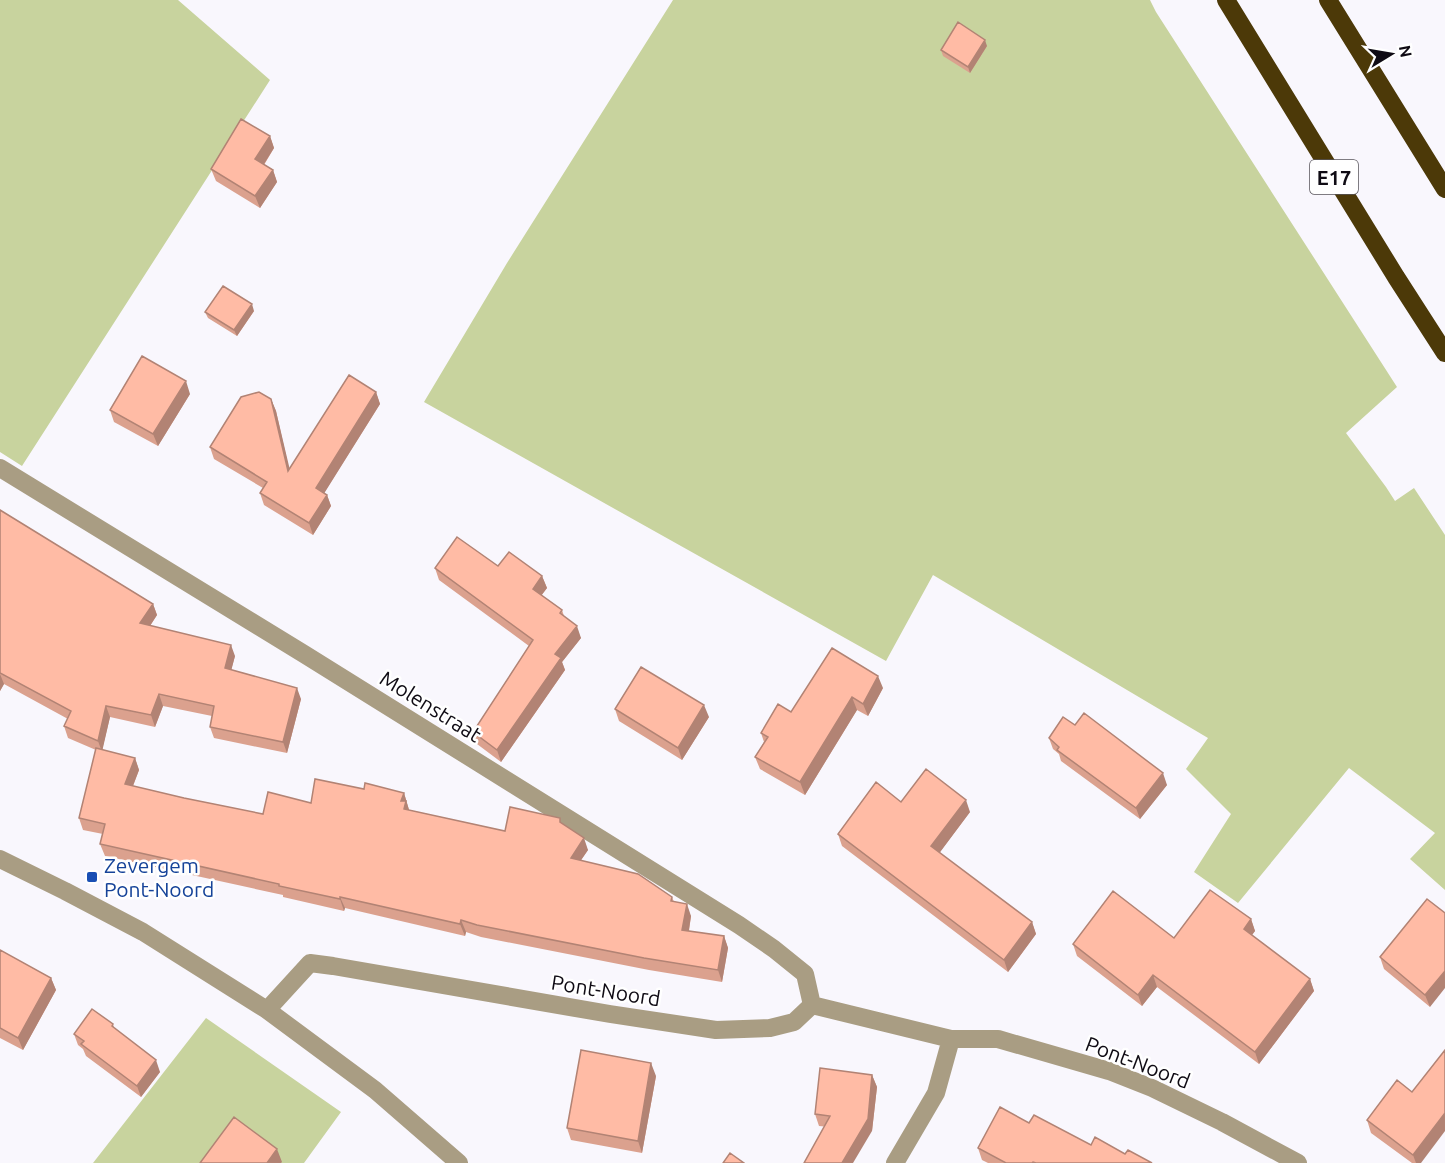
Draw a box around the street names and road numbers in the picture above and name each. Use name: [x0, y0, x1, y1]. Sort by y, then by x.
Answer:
road number: E17: [1310, 160, 1358, 194]
street label: Molenstraat: [376, 665, 486, 747]
street label: Pont-Noord: [550, 970, 662, 1010]
street label: Pont-Noord: [1082, 1031, 1194, 1093]

